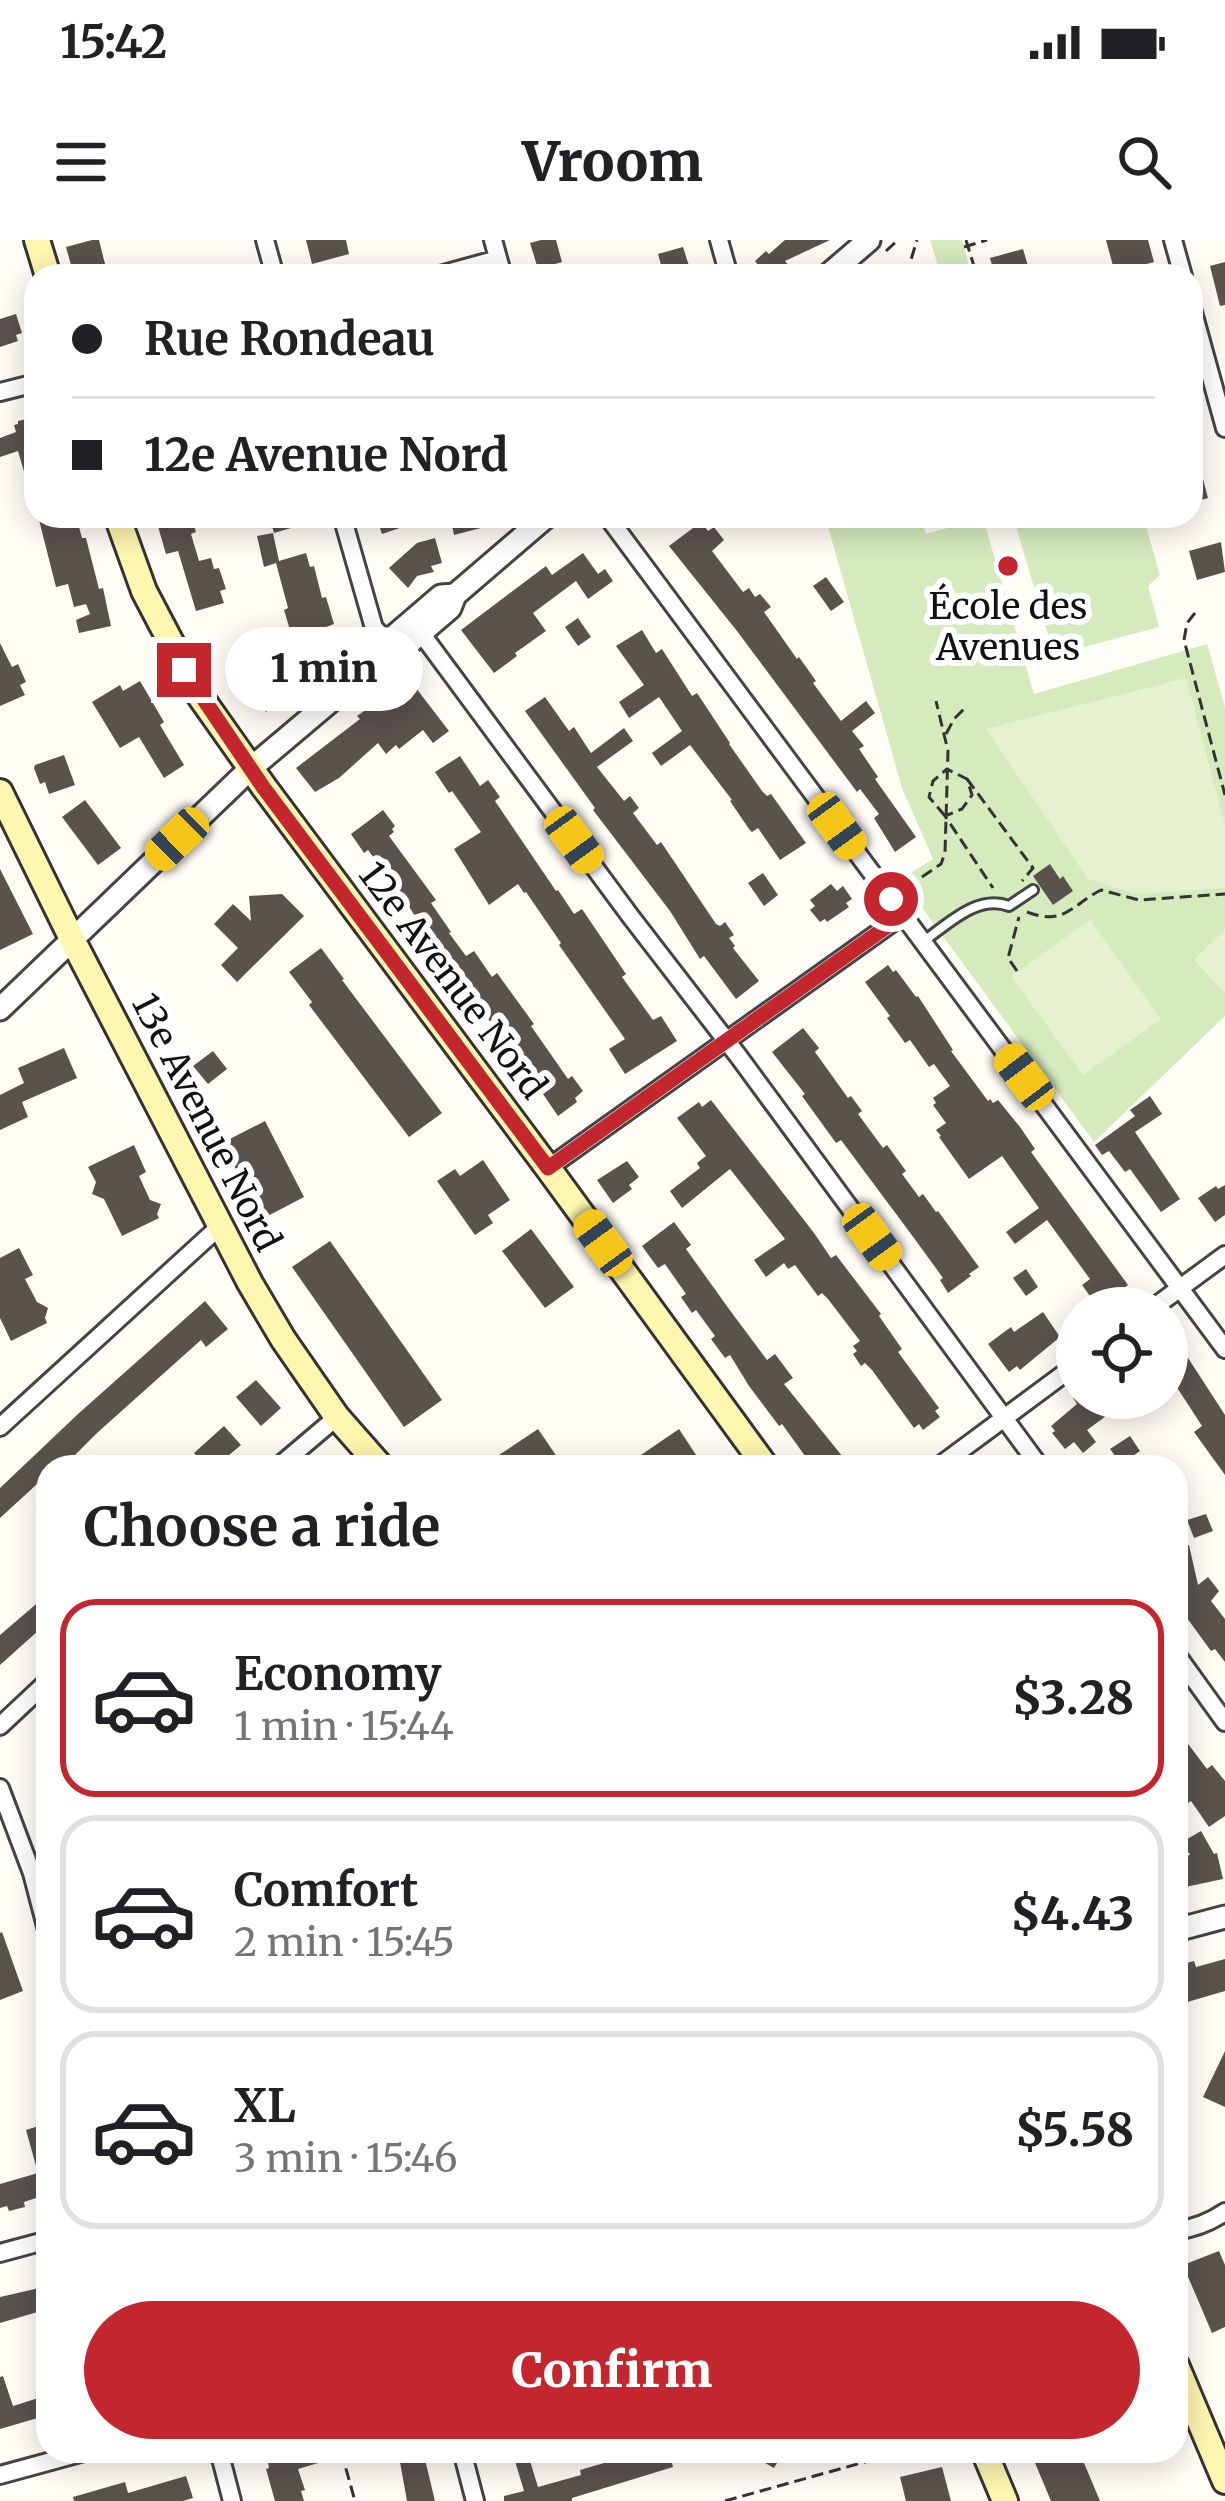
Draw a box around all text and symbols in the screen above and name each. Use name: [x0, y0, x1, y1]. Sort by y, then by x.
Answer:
text: 15:42: [60, 14, 167, 70]
text: Vroom: [522, 128, 703, 196]
icon: menu: [48, 129, 114, 195]
icon: search: [1111, 129, 1177, 195]
text: Rue Rondeau: [144, 311, 435, 367]
text: 12e Avenue Nord: [144, 427, 508, 483]
marker: École des Avenues: [995, 553, 1021, 579]
place label: École des Avenues: [929, 582, 1087, 670]
callout: 1 min: [226, 628, 424, 712]
route end: [157, 643, 211, 697]
text: 1 min: [271, 644, 377, 693]
car: [801, 786, 873, 866]
car: [538, 800, 610, 880]
car: [139, 801, 215, 877]
street label: 12e Avenue Nord: [349, 853, 556, 1107]
route start: [864, 872, 918, 926]
street label: 13e Avenue Nord: [122, 986, 291, 1259]
car: [988, 1037, 1060, 1117]
car: [836, 1197, 908, 1277]
car: [567, 1203, 639, 1283]
map controls: [1056, 1287, 1188, 1419]
button: locate: [1056, 1287, 1188, 1419]
text: Choose a ride: [84, 1493, 440, 1561]
icon: car: [90, 1644, 198, 1752]
text: Economy: [234, 1646, 442, 1702]
text: $3.28: [1012, 1670, 1134, 1726]
text: 1 min · 15:44: [234, 1702, 454, 1751]
icon: car: [90, 1860, 198, 1968]
text: Comfort: [234, 1862, 418, 1918]
text: $4.43: [1010, 1886, 1134, 1942]
text: 2 min · 15:45: [234, 1918, 455, 1967]
icon: car: [90, 2076, 198, 2184]
text: XL: [234, 2078, 296, 2134]
text: $5.58: [1015, 2102, 1134, 2158]
text: 3 min · 15:46: [234, 2134, 458, 2183]
button: Confirm: [84, 2301, 1140, 2439]

